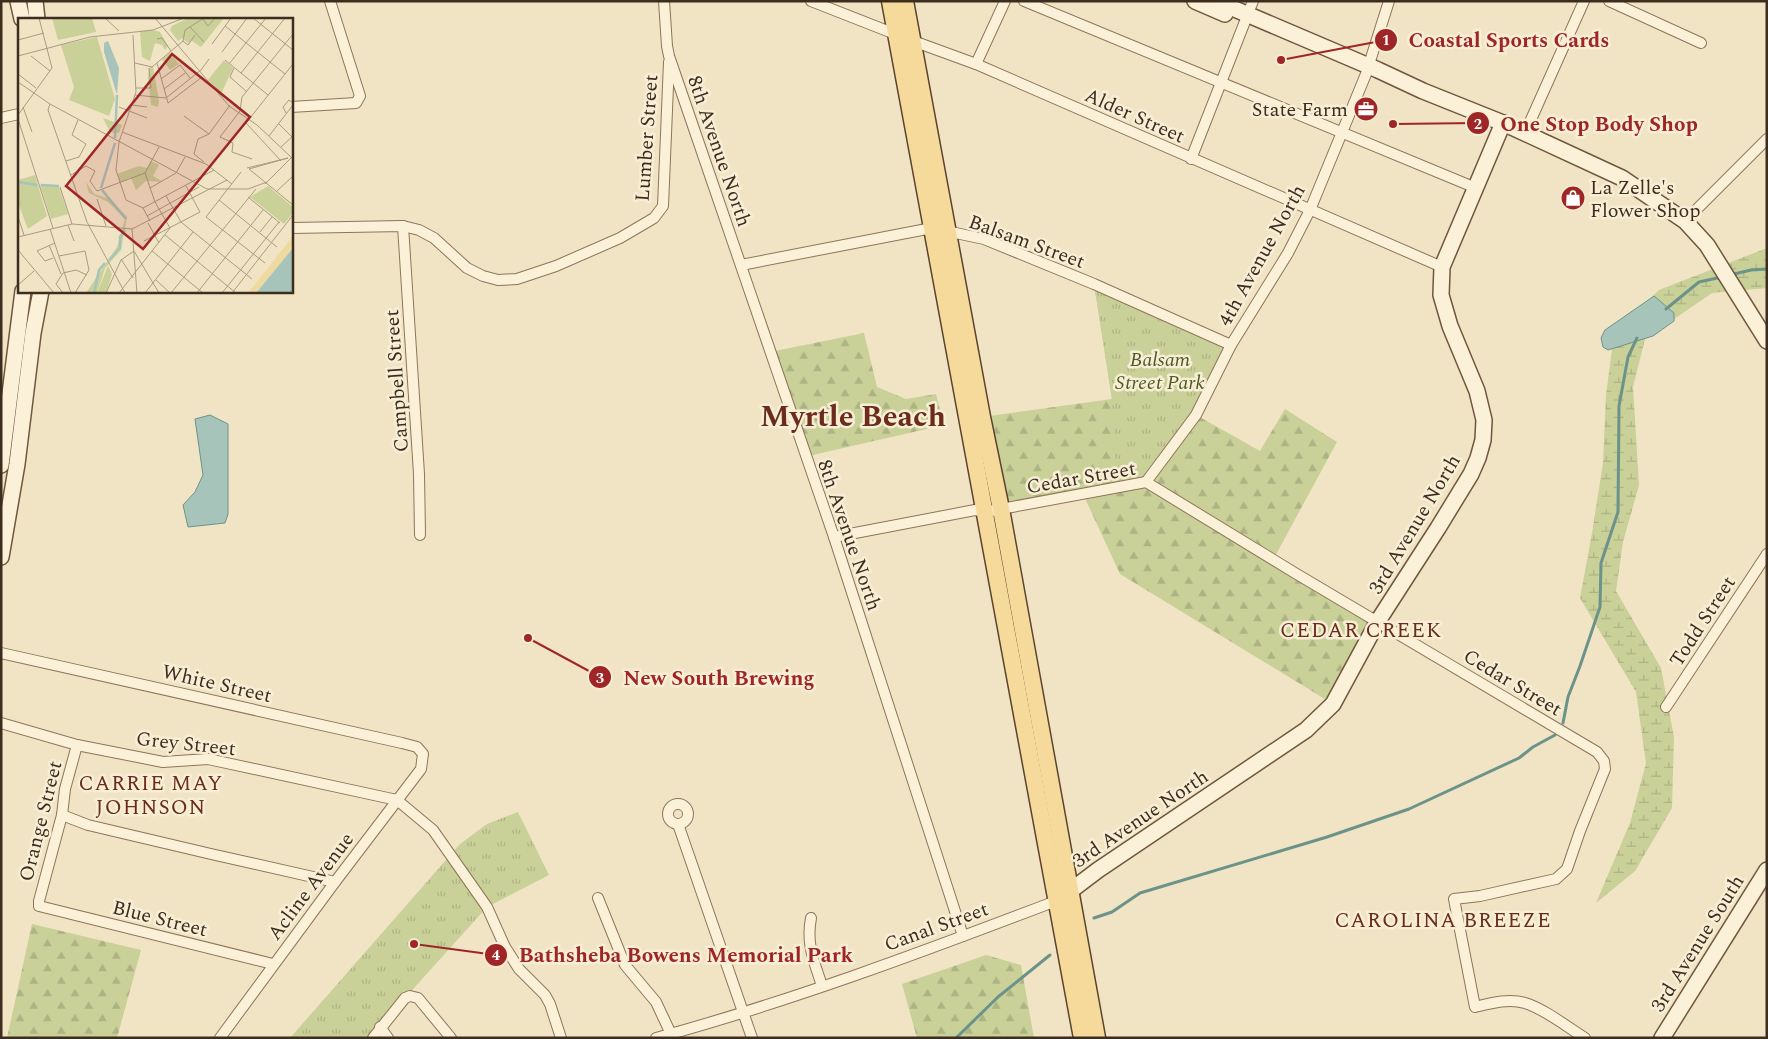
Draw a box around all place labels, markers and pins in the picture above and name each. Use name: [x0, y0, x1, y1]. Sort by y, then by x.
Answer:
callout: Coastal Sports Cards: [1374, 22, 1620, 58]
place label: State Farm: [1252, 95, 1348, 125]
office icon: State Farm: [1353, 96, 1379, 122]
callout: One Stop Body Shop: [1466, 105, 1708, 141]
place label: La Zelle's Flower Shop: [1590, 173, 1701, 226]
shop icon: La Zelle's Flower Shop: [1560, 185, 1586, 211]
callout: New South Brewing: [588, 659, 824, 695]
callout: Bathsheba Bowens Memorial Park: [484, 937, 863, 973]

